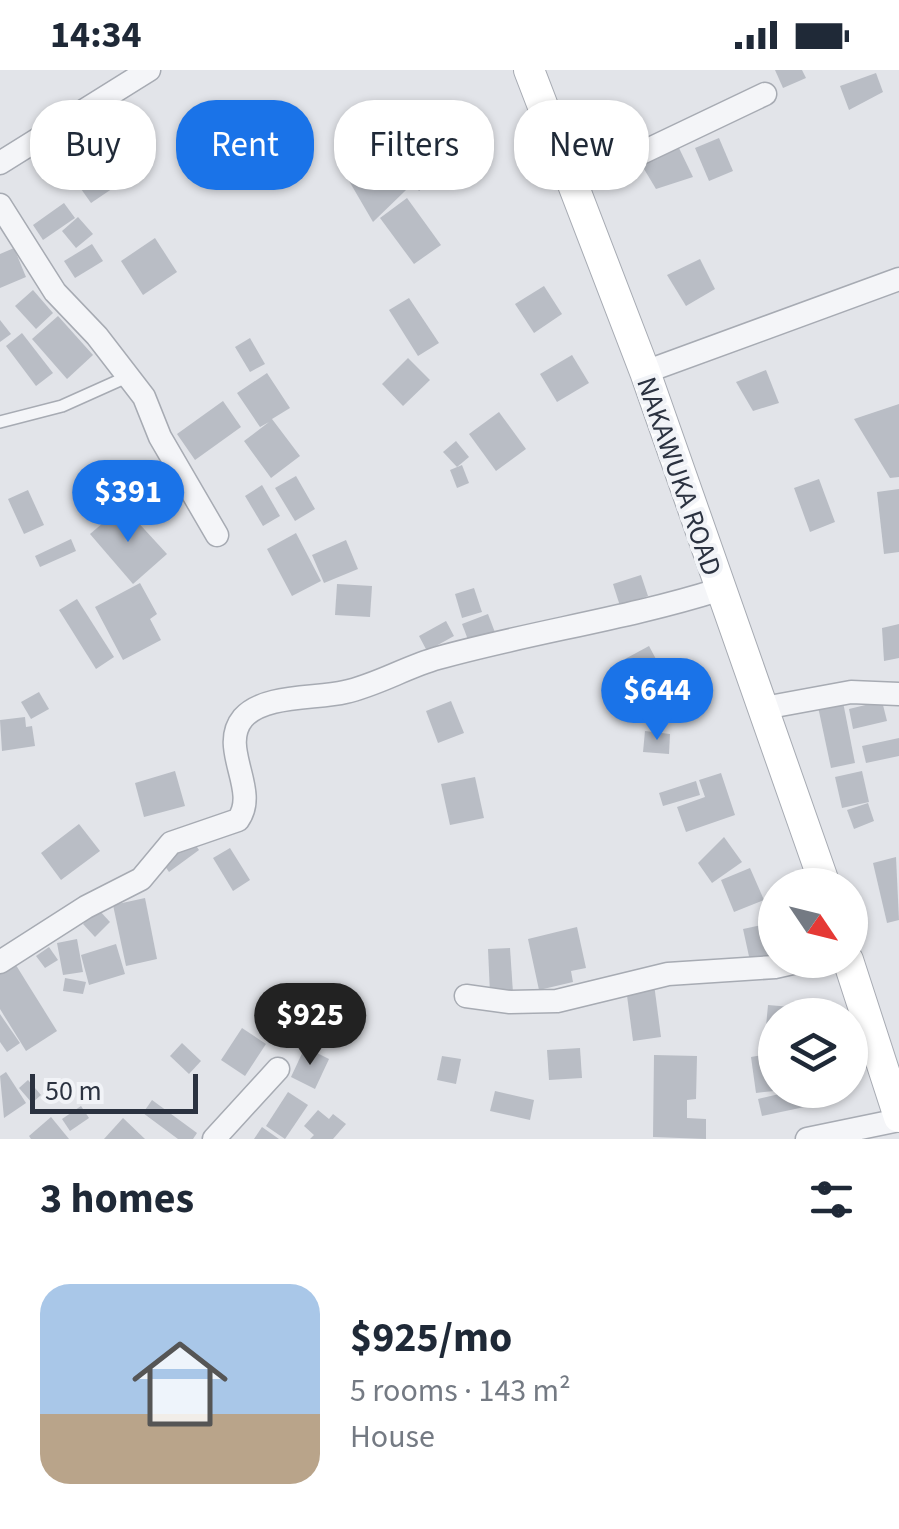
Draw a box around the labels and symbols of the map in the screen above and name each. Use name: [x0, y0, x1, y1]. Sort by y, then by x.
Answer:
street label: NAKAWUKA ROAD: [626, 372, 732, 581]
pin: $391: [69, 460, 187, 545]
pin: $644: [598, 658, 716, 743]
north arrow: [758, 868, 868, 978]
pin: $925: [251, 983, 369, 1068]
scale bar: [30, 1069, 198, 1114]

